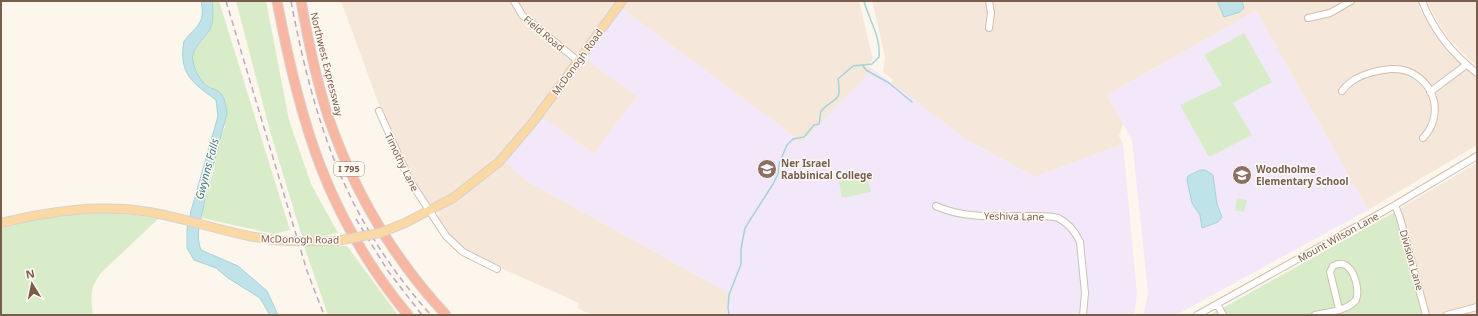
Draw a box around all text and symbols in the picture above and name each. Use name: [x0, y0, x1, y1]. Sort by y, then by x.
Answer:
street label: Northwest Expressway: [307, 10, 347, 118]
street label: Field Road: [521, 12, 567, 54]
street label: McDonogh Road: [548, 26, 606, 98]
street label: Timothy Lane: [382, 130, 422, 194]
water label: Gwynns Falls: [191, 136, 222, 201]
place label: Ner Israel Rabbinical College: [781, 156, 872, 182]
school or university icon: Ner Israel Rabbinical College: [756, 158, 778, 180]
road number: I 795: [334, 162, 364, 176]
place label: Woodholme Elementary School: [1256, 162, 1349, 188]
school or university icon: Woodholme Elementary School: [1231, 164, 1253, 186]
street label: Yeshiva Lane: [984, 208, 1045, 224]
street label: Mount Wilson Lane: [1295, 209, 1381, 265]
street label: Division Lane: [1397, 228, 1427, 292]
street label: McDonogh Road: [261, 231, 339, 247]
north arrow: [12, 264, 52, 304]
text: N: [24, 265, 36, 282]

